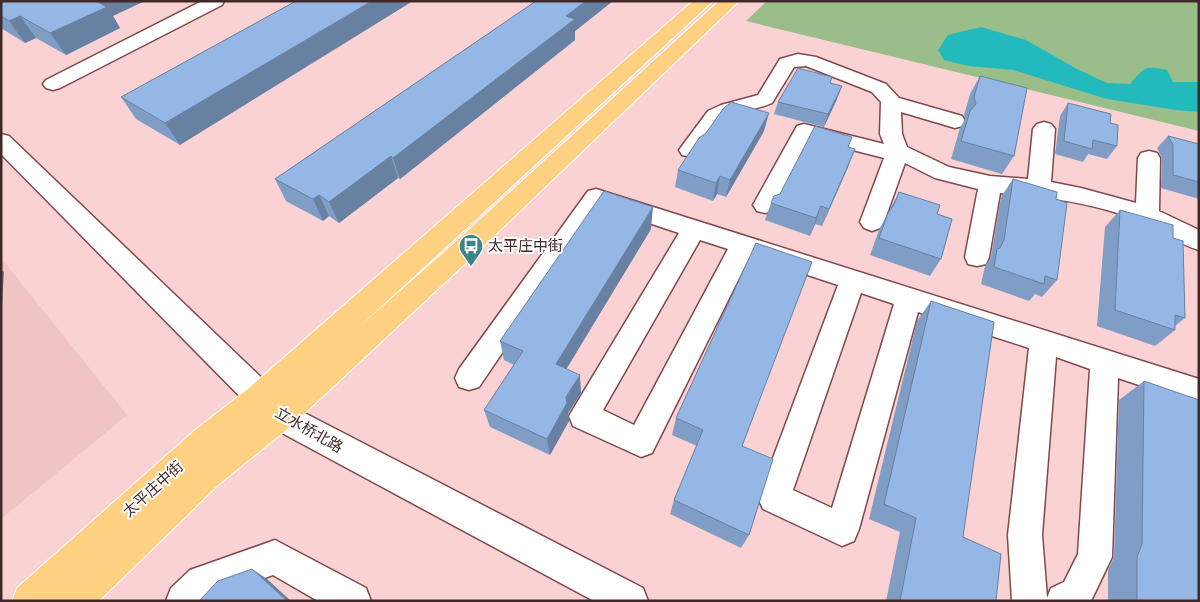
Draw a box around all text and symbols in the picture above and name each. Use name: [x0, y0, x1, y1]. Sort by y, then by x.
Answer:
bus stop icon: 太平庄中街: [458, 233, 484, 267]
place label: 太平庄中街: [488, 237, 563, 255]
street label: 立水桥北路: [272, 403, 346, 457]
street label: 太平庄中街: [119, 457, 187, 521]

